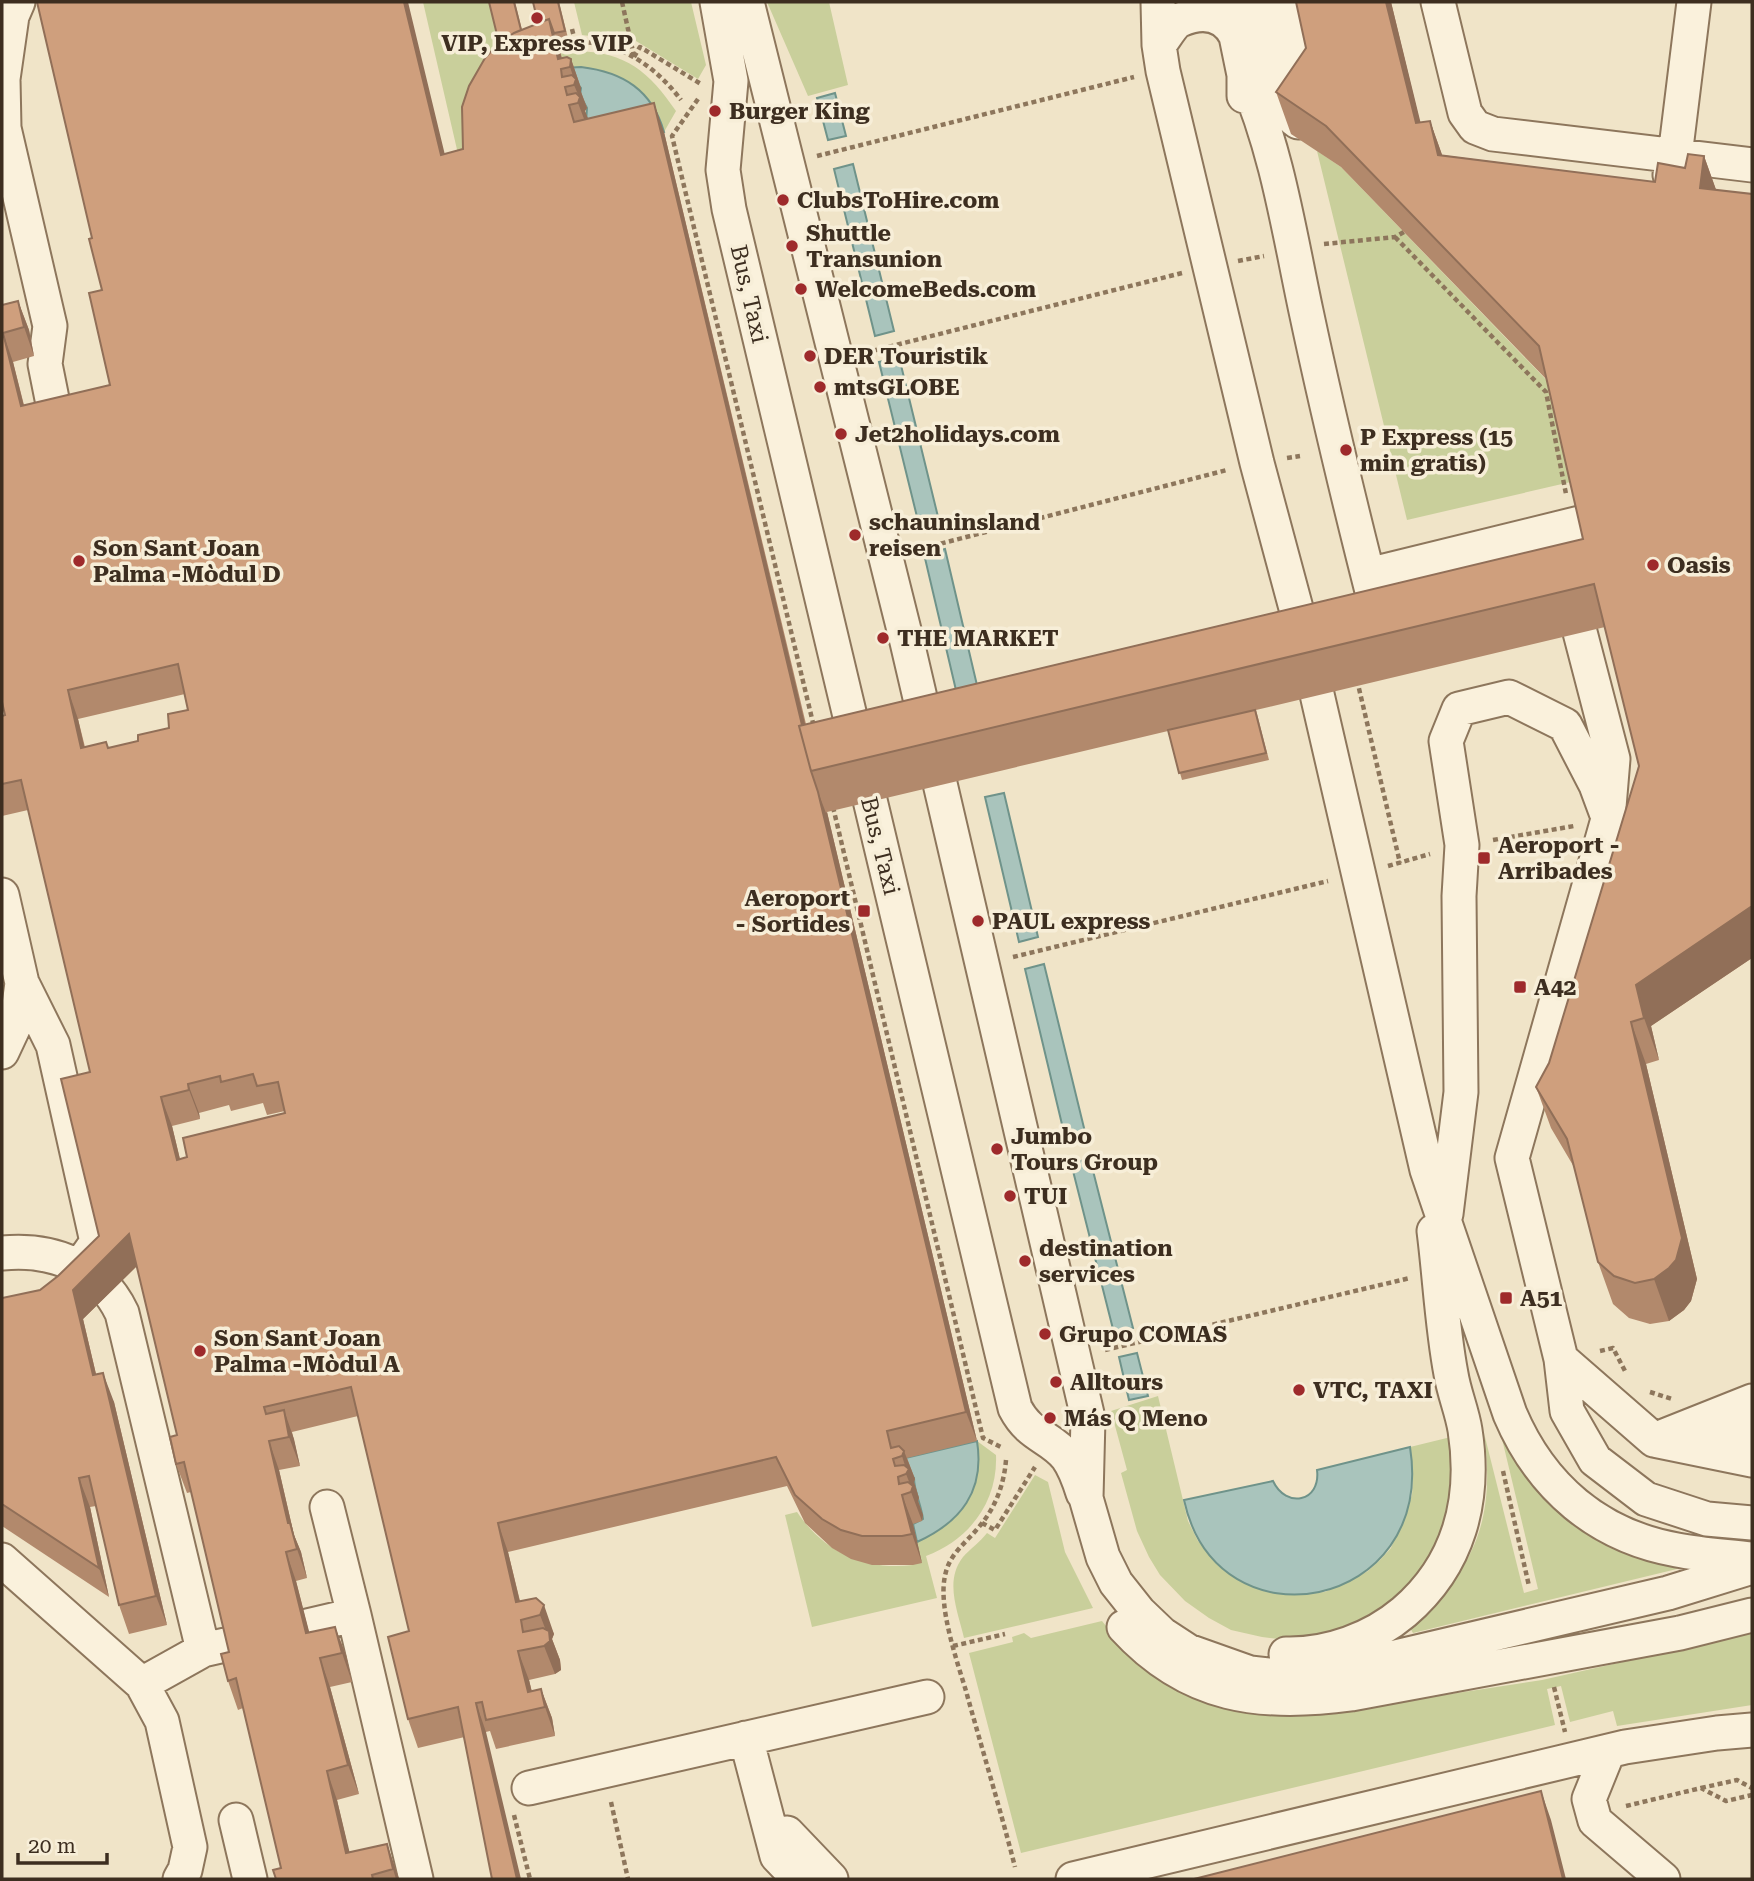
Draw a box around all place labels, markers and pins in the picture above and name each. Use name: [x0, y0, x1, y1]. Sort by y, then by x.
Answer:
marker: VIP, Express VIP: [529, 10, 545, 26]
place label: VIP, Express VIP: [441, 30, 633, 57]
place label: Burger King: [729, 98, 870, 125]
marker: Burger King: [707, 103, 723, 119]
place label: ClubsToHire.com: [797, 187, 1000, 214]
marker: ClubsToHire.com: [775, 192, 791, 208]
place label: Shuttle Transunion: [806, 220, 943, 273]
marker: Shuttle Transunion: [784, 238, 800, 254]
place label: WelcomeBeds.com: [815, 276, 1036, 303]
marker: WelcomeBeds.com: [793, 281, 809, 297]
place label: DER Touristik: [824, 343, 988, 370]
marker: DER Touristik: [802, 348, 818, 364]
place label: mtsGLOBE: [834, 374, 960, 401]
marker: mtsGLOBE: [812, 379, 828, 395]
place label: Jet2holidays.com: [855, 421, 1060, 448]
place label: P Express (15 min gratis): [1360, 424, 1513, 477]
marker: Jet2holidays.com: [833, 426, 849, 442]
marker: P Express (15 min gratis): [1338, 442, 1354, 458]
place label: schauninsland reisen: [869, 509, 1040, 562]
marker: schauninsland reisen: [847, 527, 863, 543]
place label: Son Sant Joan Palma -Mòdul D: [93, 535, 281, 588]
place label: Oasis: [1667, 552, 1731, 579]
marker: Son Sant Joan Palma -Mòdul D: [71, 553, 87, 569]
marker: Oasis: [1645, 557, 1661, 573]
place label: THE MARKET: [897, 625, 1059, 652]
marker: THE MARKET: [875, 630, 891, 646]
place label: Aeroport - Arribades: [1498, 832, 1620, 885]
marker: Aeroport - Arribades: [1476, 850, 1492, 866]
place label: Aeroport - Sortides: [735, 885, 850, 938]
marker: Aeroport - Sortides: [856, 903, 872, 919]
place label: PAUL express: [992, 908, 1151, 935]
marker: PAUL express: [970, 913, 986, 929]
place label: A42: [1534, 974, 1576, 1001]
marker: A42: [1512, 979, 1528, 995]
place label: Jumbo Tours Group: [1011, 1123, 1158, 1176]
marker: Jumbo Tours Group: [989, 1141, 1005, 1157]
place label: TUI: [1024, 1183, 1067, 1210]
marker: TUI: [1002, 1188, 1018, 1204]
place label: destination services: [1039, 1235, 1173, 1288]
marker: destination services: [1017, 1253, 1033, 1269]
place label: A51: [1520, 1285, 1563, 1312]
marker: A51: [1498, 1290, 1514, 1306]
place label: Grupo COMAS: [1059, 1321, 1227, 1348]
place label: Son Sant Joan Palma -Mòdul A: [214, 1325, 400, 1378]
marker: Grupo COMAS: [1037, 1326, 1053, 1342]
marker: Son Sant Joan Palma -Mòdul A: [192, 1343, 208, 1359]
place label: Alltours: [1070, 1369, 1163, 1396]
marker: Alltours: [1048, 1374, 1064, 1390]
place label: VTC, TAXI: [1313, 1377, 1433, 1404]
marker: VTC, TAXI: [1291, 1382, 1307, 1398]
place label: Más Q Meno: [1064, 1405, 1208, 1432]
marker: Más Q Meno: [1042, 1410, 1058, 1426]

